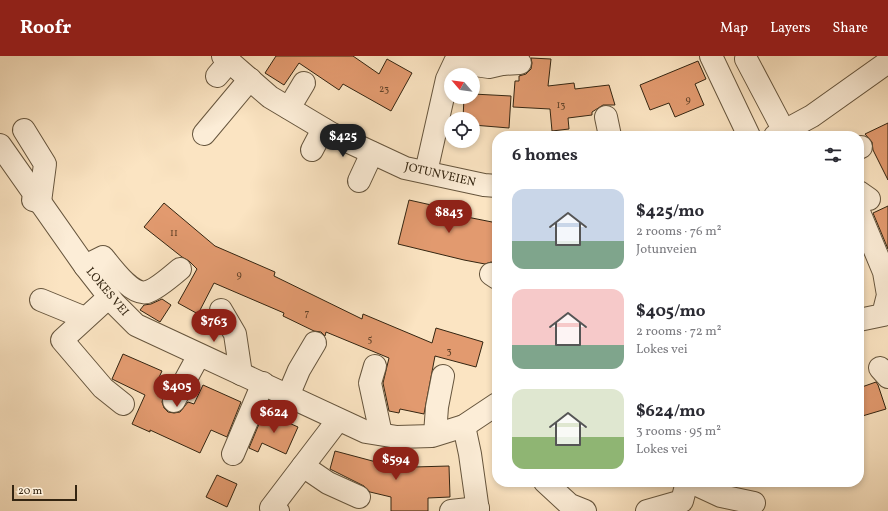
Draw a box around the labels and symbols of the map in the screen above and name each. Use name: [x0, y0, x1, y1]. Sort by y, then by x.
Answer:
north arrow: [444, 68, 480, 104]
house number: 23: [379, 82, 389, 96]
house number: 9: [685, 93, 691, 107]
house number: 13: [556, 98, 566, 112]
pin: $425: [319, 124, 367, 158]
street label: JOTUNVEIEN: [403, 159, 477, 191]
pin: $843: [425, 200, 473, 234]
house number: 11: [170, 226, 178, 240]
street label: LOKES VEI: [82, 264, 132, 320]
house number: 9: [236, 268, 242, 282]
house number: 7: [305, 306, 310, 320]
pin: $763: [190, 309, 238, 343]
house number: 5: [368, 332, 373, 346]
house number: 3: [446, 344, 452, 358]
pin: $405: [153, 374, 201, 408]
pin: $624: [250, 400, 298, 434]
pin: $594: [372, 447, 420, 481]
scale bar: [12, 483, 77, 502]

